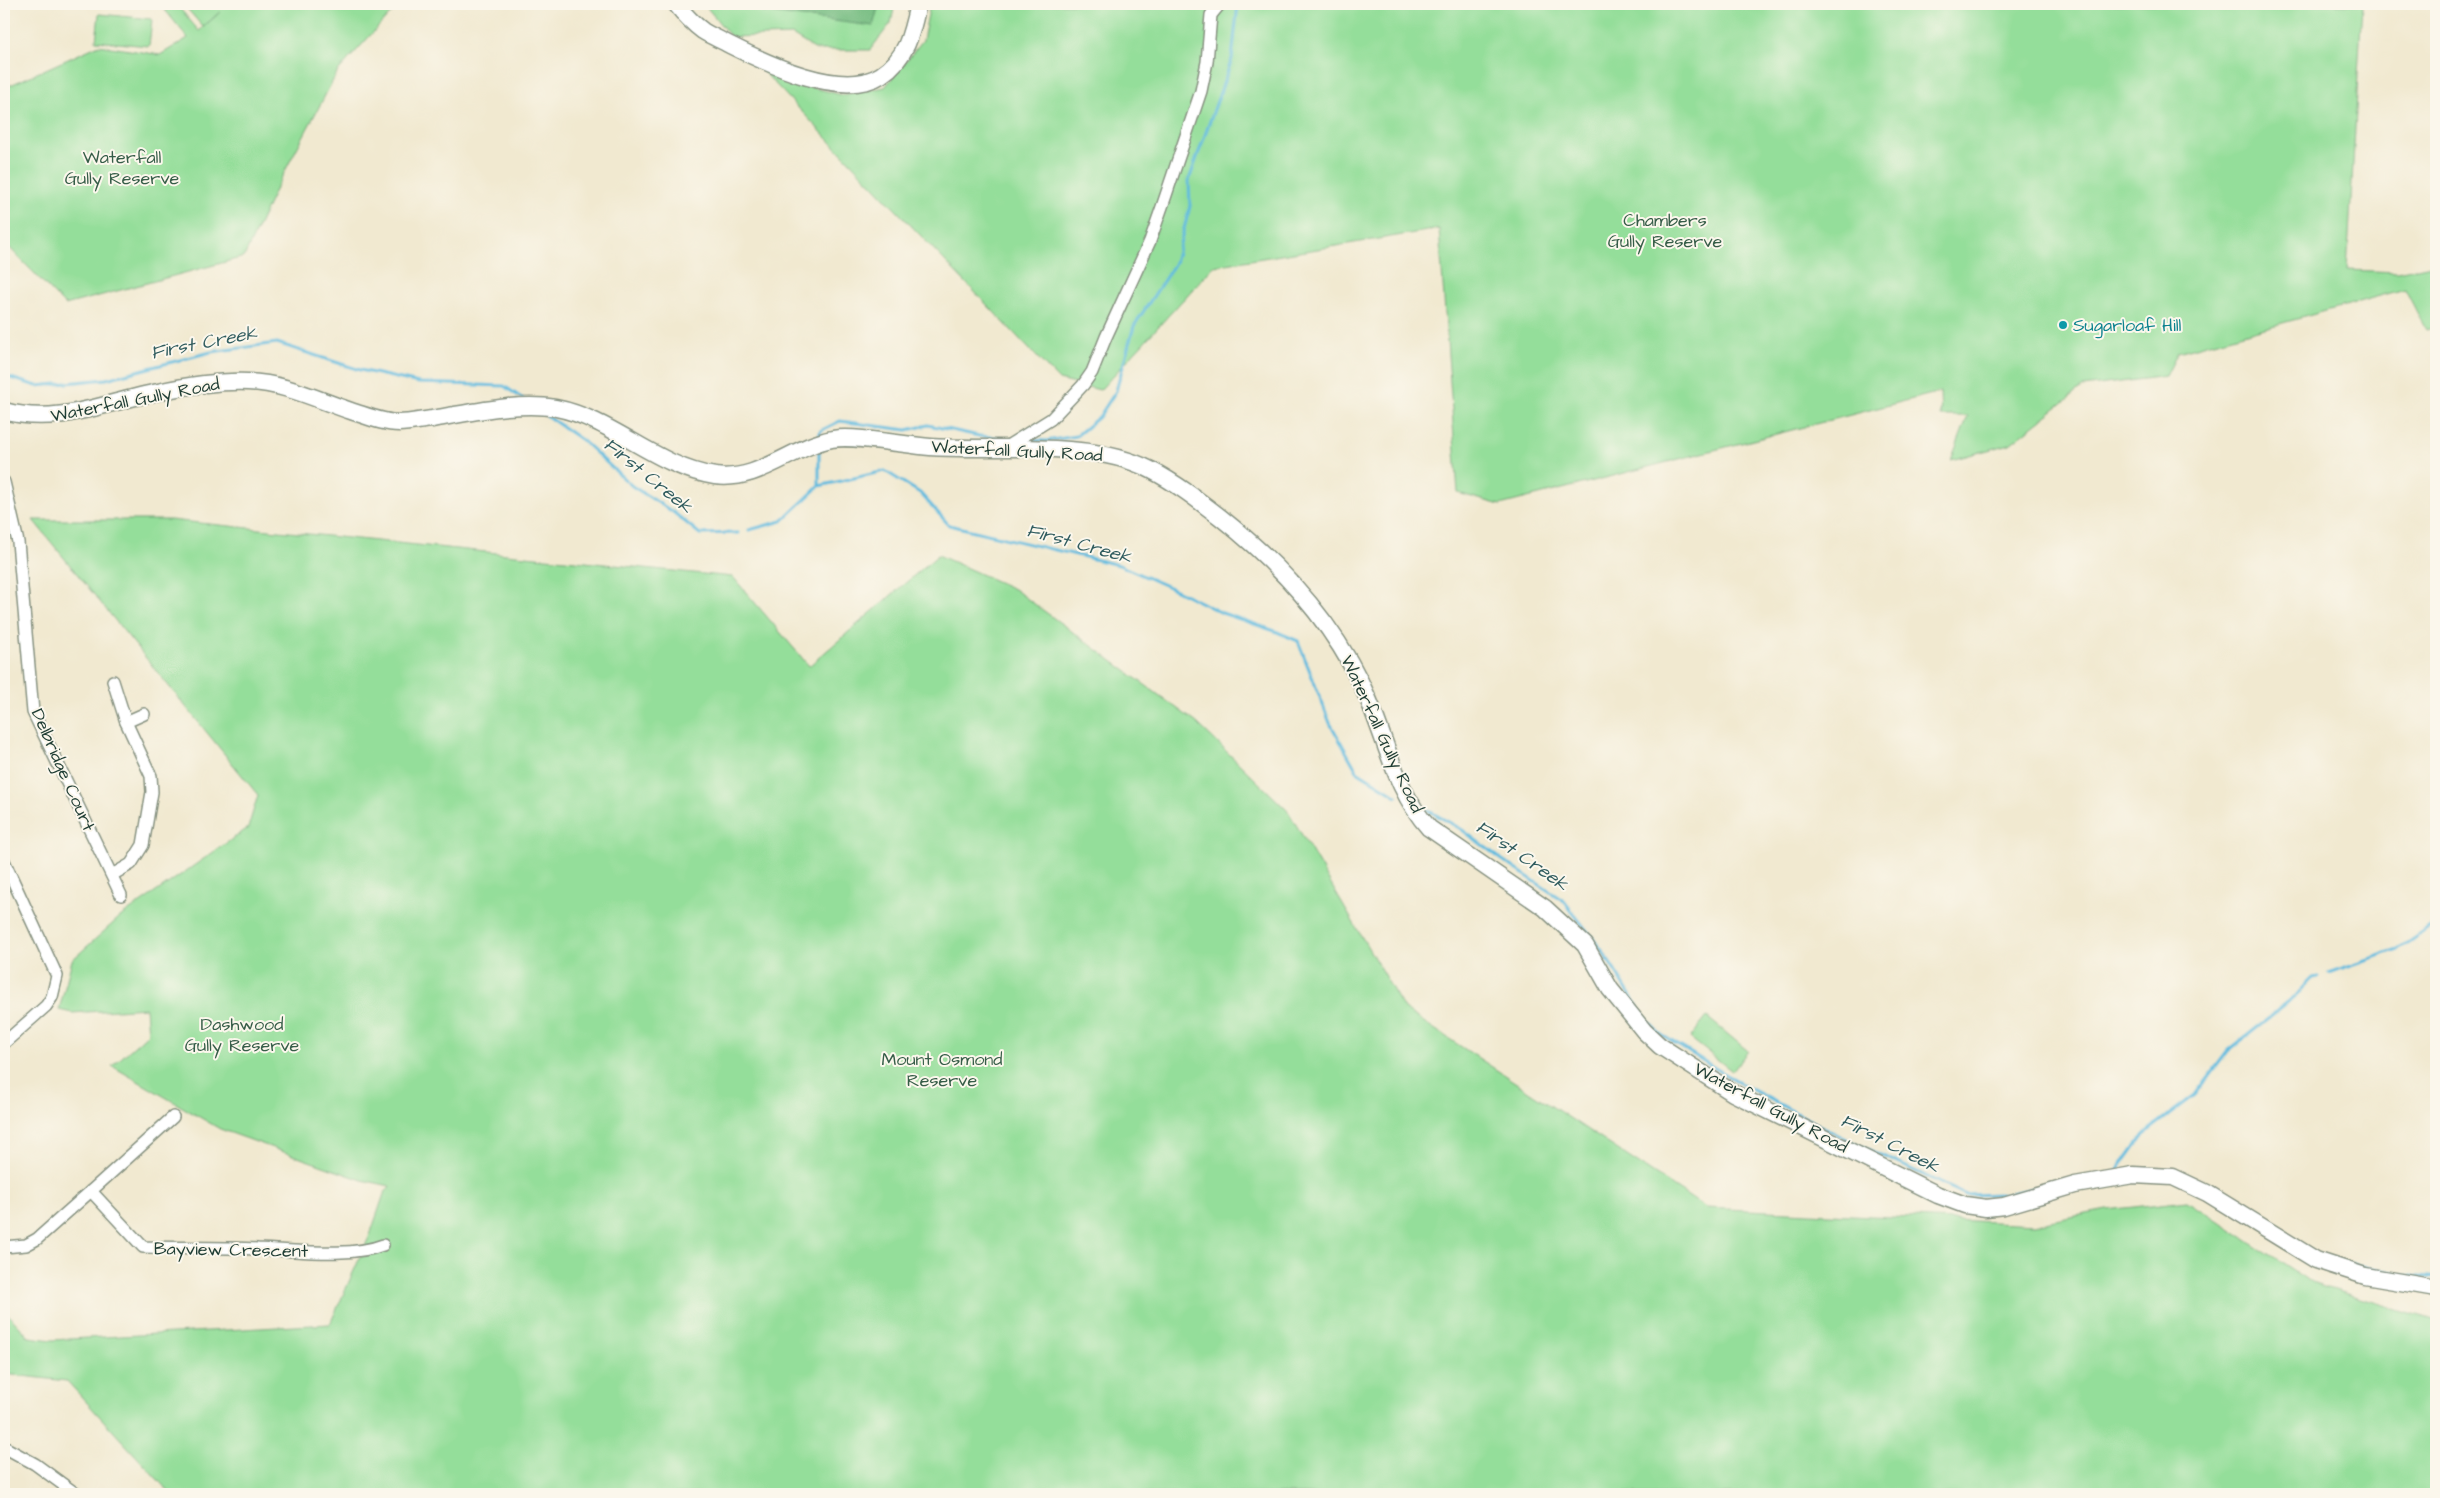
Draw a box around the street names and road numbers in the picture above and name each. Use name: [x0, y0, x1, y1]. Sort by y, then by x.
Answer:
street label: Waterfall Gully Road: [48, 371, 222, 430]
street label: Waterfall Gully Road: [931, 434, 1103, 469]
street label: Waterfall Gully Road: [1334, 651, 1430, 817]
street label: Delbridge Court: [24, 705, 101, 836]
street label: Waterfall Gully Road: [1689, 1057, 1853, 1160]
street label: Bayview Crescent: [154, 1236, 309, 1265]

